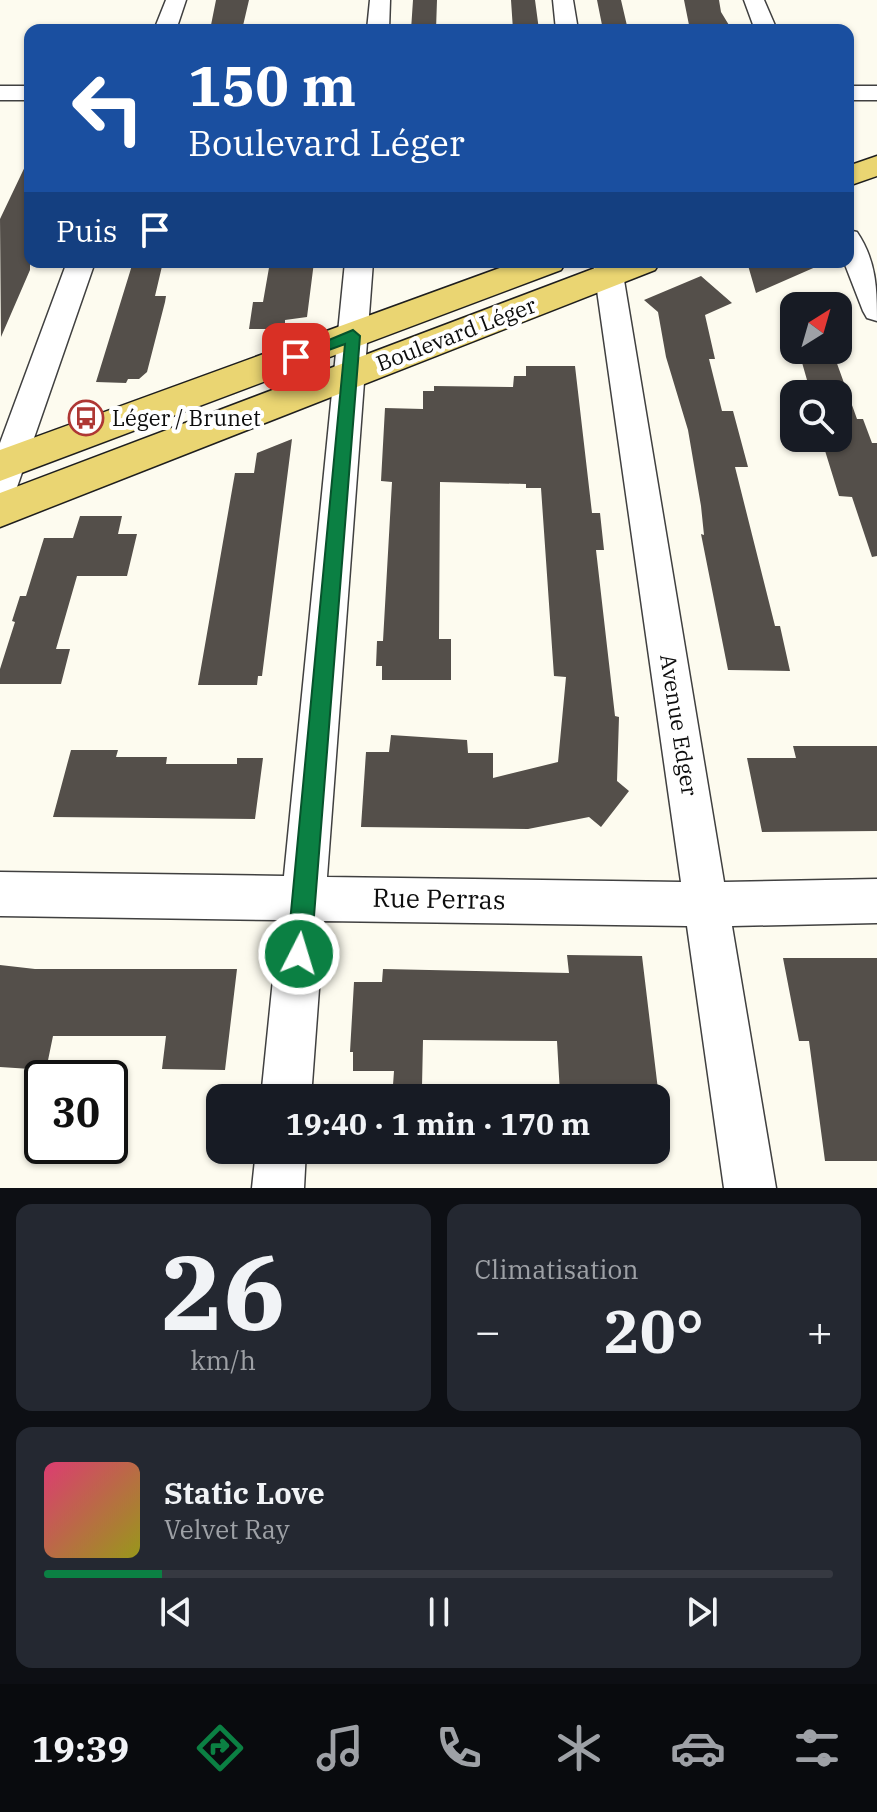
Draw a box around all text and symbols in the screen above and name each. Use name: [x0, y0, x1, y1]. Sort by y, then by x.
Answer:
text: 150 m: [188, 49, 356, 121]
icon: left: [56, 56, 160, 160]
text: Boulevard Léger: [188, 119, 465, 166]
icon: arrive: [133, 208, 177, 252]
text: Puis: [56, 211, 117, 250]
street label: Boulevard Léger: [372, 290, 540, 377]
north arrow: [780, 292, 852, 364]
map controls: [780, 292, 852, 452]
pin: [262, 323, 330, 391]
icon: arrive: [274, 335, 318, 379]
button: search: [780, 380, 852, 452]
bus stop icon: Léger / Brunet: [67, 399, 105, 437]
place label: Léger / Brunet: [112, 403, 261, 432]
street label: Avenue Edger: [654, 652, 705, 798]
street label: Rue Perras: [372, 880, 506, 916]
position arrow: [257, 912, 341, 996]
speed limit sign: 30: [24, 1060, 128, 1164]
text: 19:40 · 1 min · 170 m: [286, 1104, 590, 1143]
text: 26: [161, 1223, 286, 1359]
text: Climatisation: [475, 1252, 639, 1286]
text: 20°: [604, 1291, 704, 1370]
text: −: [475, 1302, 501, 1359]
text: +: [807, 1302, 833, 1359]
text: km/h: [190, 1343, 256, 1377]
text: Static Love: [164, 1473, 325, 1512]
text: Velvet Ray: [164, 1512, 290, 1546]
icon: previous: [154, 1590, 198, 1634]
icon: pause: [417, 1590, 461, 1634]
icon: next: [680, 1590, 724, 1634]
icon: directions: [192, 1720, 248, 1776]
icon: music: [312, 1720, 368, 1776]
icon: phone: [431, 1720, 487, 1776]
icon: climate: [551, 1720, 607, 1776]
icon: car: [670, 1720, 726, 1776]
icon: filters: [789, 1720, 845, 1776]
text: 19:39: [32, 1725, 129, 1772]

